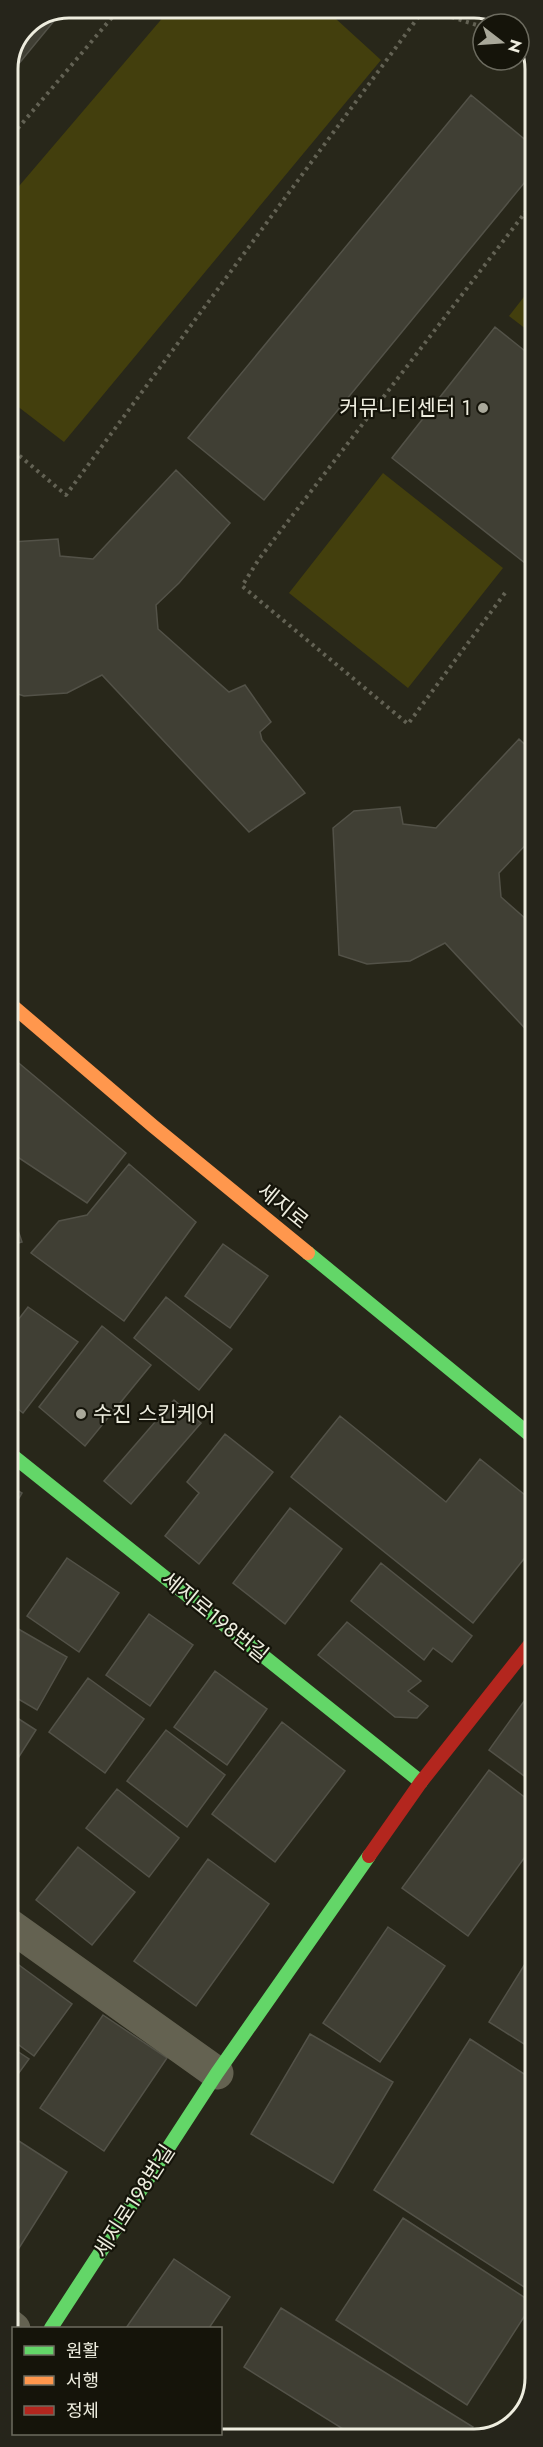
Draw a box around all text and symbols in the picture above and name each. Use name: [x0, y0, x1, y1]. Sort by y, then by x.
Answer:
north arrow: [471, 12, 531, 72]
text: N: [502, 37, 528, 56]
place label: 커뮤니티센터 1: [339, 393, 471, 423]
marker: 커뮤니티센터 1: [476, 401, 490, 415]
street label: 세지로: [251, 1176, 315, 1236]
place label: 수진 스킨케어: [93, 1399, 215, 1429]
marker: 수진 스킨케어: [74, 1407, 88, 1421]
street label: 세지로198번길: [155, 1565, 275, 1669]
street label: 세지로198번길: [86, 2138, 182, 2264]
legend: [12, 2327, 222, 2435]
text: 원활: [66, 2338, 99, 2364]
text: 서행: [66, 2368, 99, 2394]
text: 정체: [66, 2398, 99, 2424]

